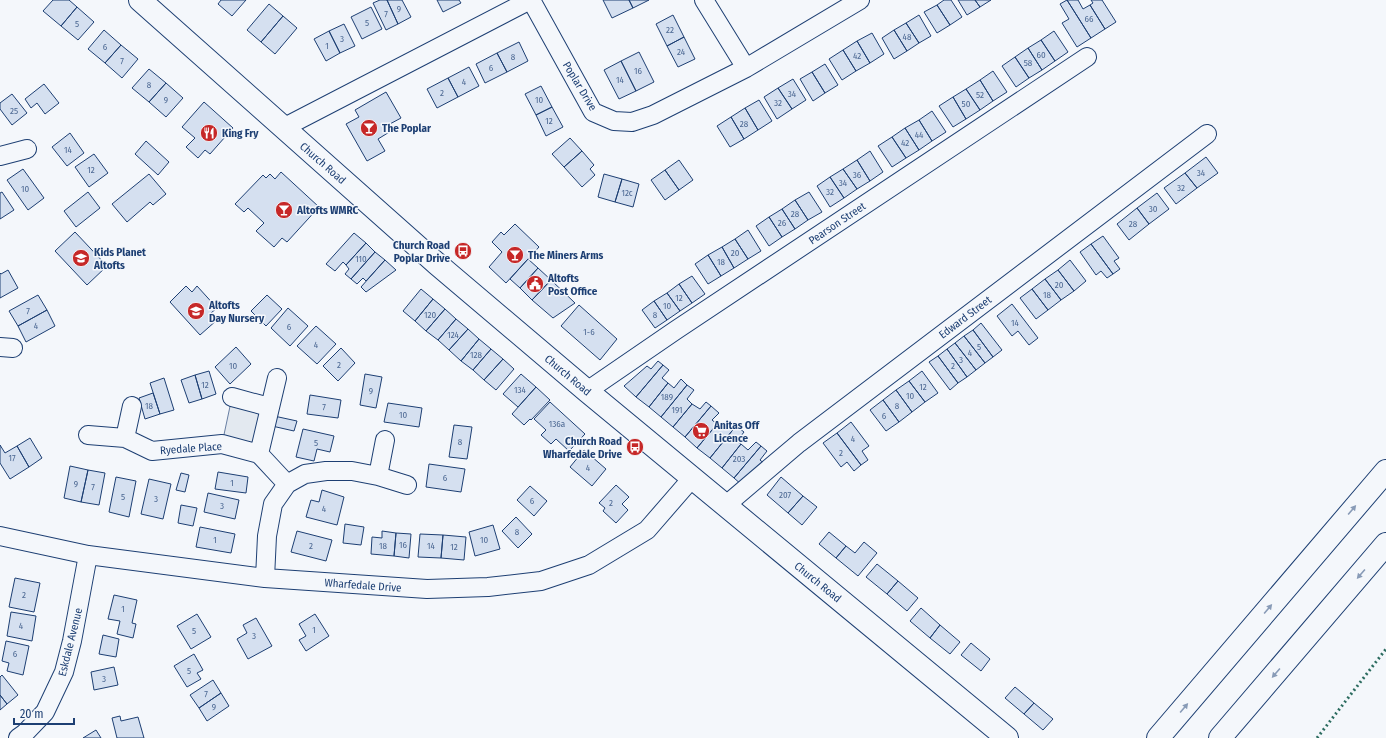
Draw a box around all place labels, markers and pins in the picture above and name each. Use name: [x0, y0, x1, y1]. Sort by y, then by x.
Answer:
bar icon: The Poplar: [359, 118, 379, 138]
place label: The Poplar: [382, 122, 432, 135]
restaurant icon: King Fry: [199, 123, 219, 143]
place label: King Fry: [222, 127, 259, 140]
bar icon: Altofts WMRC: [274, 200, 294, 220]
place label: Altofts WMRC: [296, 204, 359, 217]
place label: Church Road Poplar Drive: [393, 239, 450, 265]
bus stop icon: Church Road Poplar Drive: [453, 241, 473, 261]
bar icon: The Miners Arms: [505, 245, 525, 265]
place label: Kids Planet Altofts: [93, 246, 146, 272]
school or university icon: Kids Planet Altofts: [71, 248, 91, 268]
place label: The Miners Arms: [528, 249, 604, 262]
place label: Altofts Post Office: [547, 272, 598, 298]
public building icon: Altofts Post Office: [525, 274, 545, 294]
place label: Altofts Day Nursery: [208, 299, 265, 325]
school or university icon: Altofts Day Nursery: [186, 301, 206, 321]
place label: Anitas Off Licence: [713, 419, 760, 445]
supermarket icon: Anitas Off Licence: [691, 421, 711, 441]
place label: Church Road Wharfedale Drive: [543, 435, 622, 461]
bus stop icon: Church Road Wharfedale Drive: [625, 437, 645, 457]

